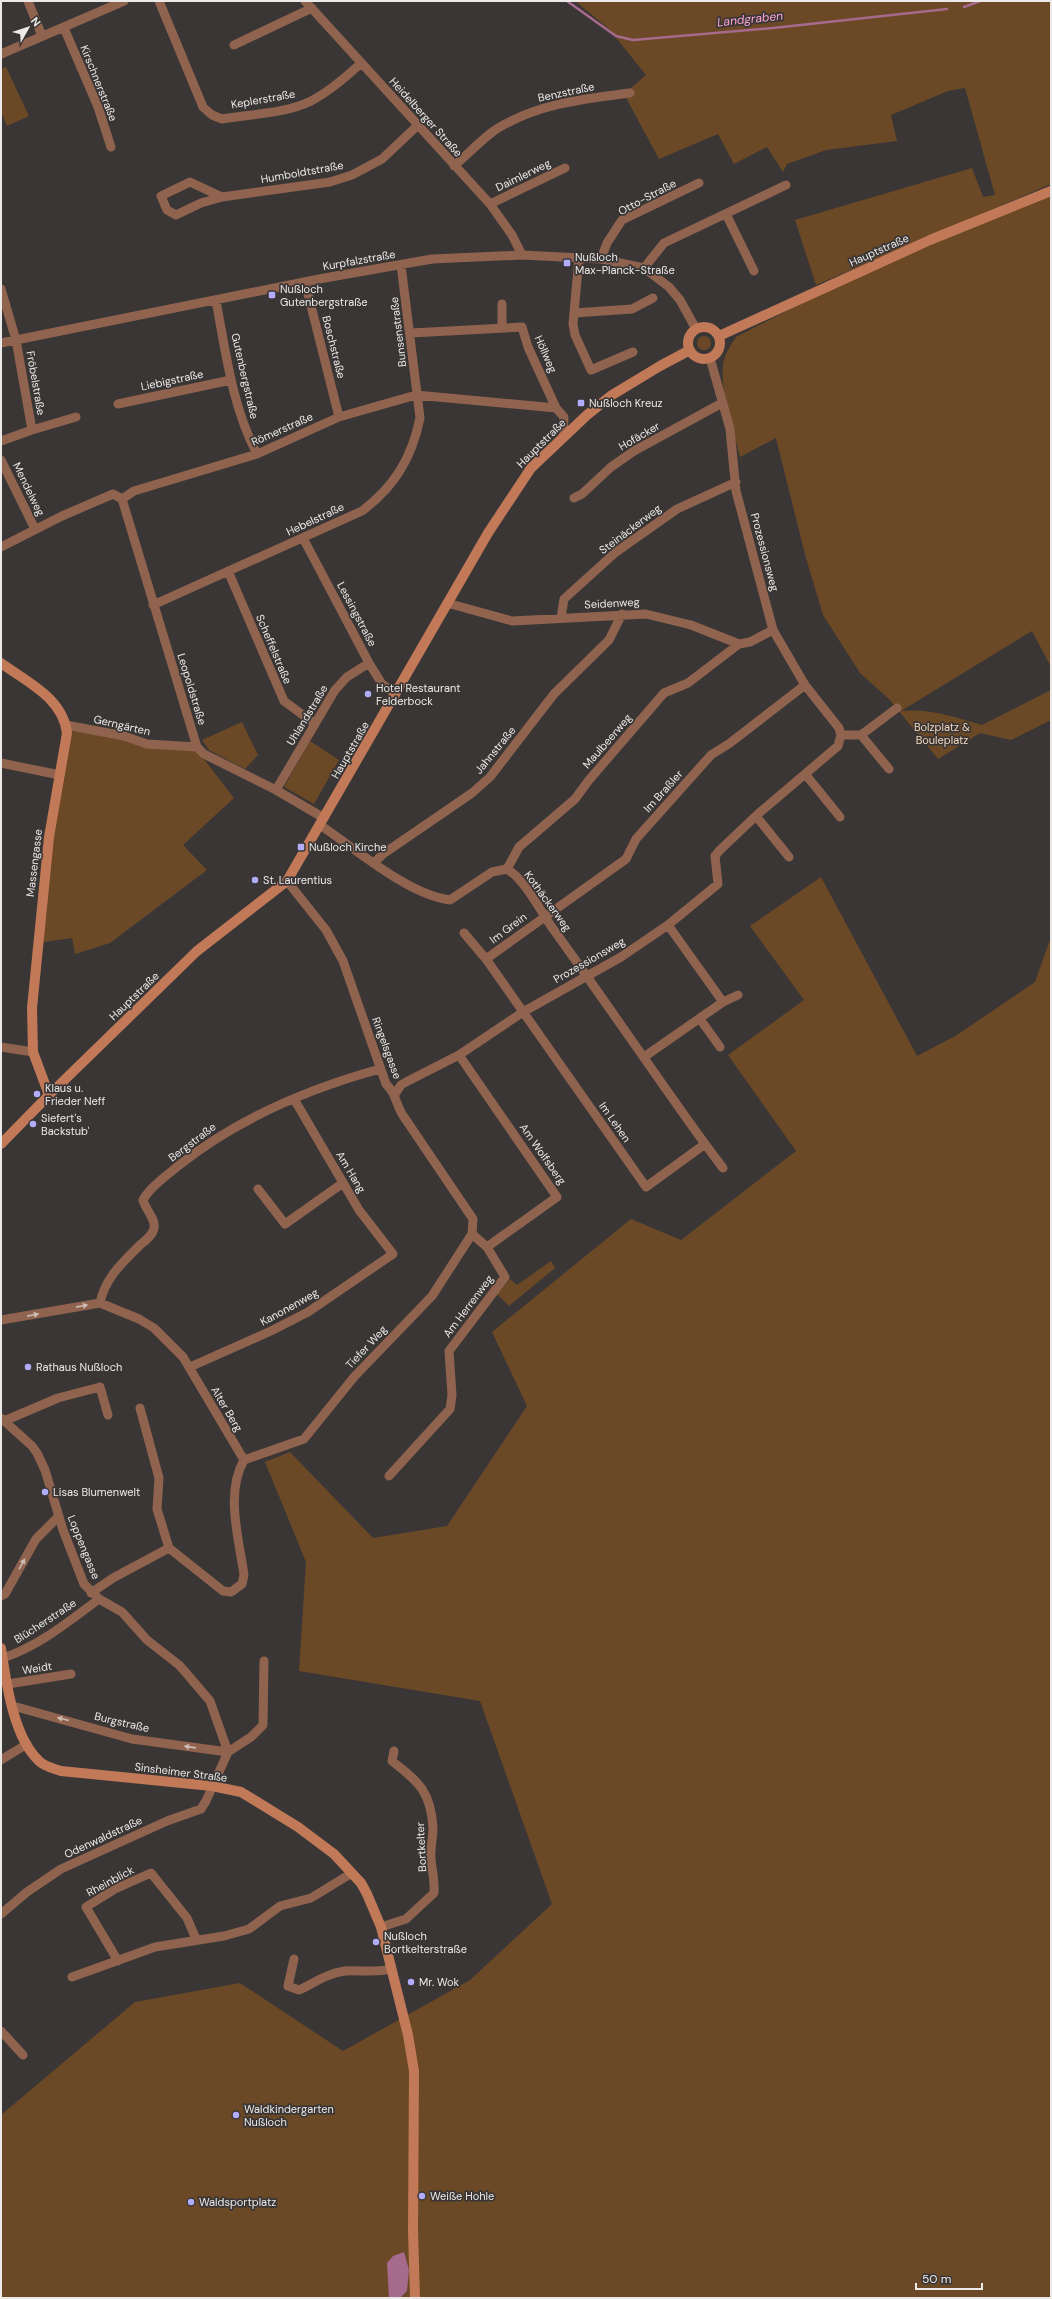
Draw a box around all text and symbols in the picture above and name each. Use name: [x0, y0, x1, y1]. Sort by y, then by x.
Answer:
north arrow: [8, 8, 48, 48]
water label: Landgraben: [716, 8, 784, 30]
text: N: [28, 14, 44, 29]
street label: Kirschnerstraße: [77, 43, 121, 123]
street label: Heidelberger Straße: [387, 74, 465, 160]
street label: Benzstraße: [537, 79, 595, 105]
street label: Keplerstraße: [230, 86, 296, 112]
street label: Daimlerweg: [493, 156, 553, 194]
street label: Humboldtstraße: [260, 158, 344, 186]
street label: Otto-Straße: [616, 176, 678, 218]
street label: Hauptstraße: [847, 231, 911, 269]
street label: Kurpfalzstraße: [322, 247, 396, 273]
place label: Nußloch Max-Planck-Straße: [575, 250, 675, 277]
marker: Nußloch Max-Planck-Straße: [562, 258, 572, 268]
place label: Nußloch Gutenbergstraße: [280, 282, 368, 309]
marker: Nußloch Gutenbergstraße: [267, 290, 277, 300]
street label: Bunsenstraße: [387, 296, 409, 368]
street label: Boschstraße: [319, 314, 349, 380]
street label: Gutenbergstraße: [228, 332, 262, 420]
street label: Höllweg: [532, 333, 560, 375]
street label: Fröbelstraße: [23, 350, 49, 416]
street label: Liebigstraße: [140, 367, 204, 393]
place label: Nußloch Kreuz: [589, 396, 663, 410]
marker: Nußloch Kreuz: [576, 398, 586, 408]
street label: Römerstraße: [249, 409, 315, 449]
street label: Hauptstraße: [514, 416, 568, 470]
street label: Hofäcker: [616, 419, 662, 453]
street label: Mendelweg: [10, 460, 48, 518]
street label: Hebelstraße: [284, 499, 346, 539]
street label: Steinäckerweg: [596, 501, 664, 557]
street label: Prozessionsweg: [748, 511, 782, 593]
street label: Lessingstraße: [334, 579, 380, 649]
street label: Seidenweg: [584, 595, 640, 611]
street label: Scheffelstraße: [253, 612, 295, 686]
street label: Leopoldstraße: [174, 652, 210, 726]
place label: Hotel Restaurant Felderbock: [376, 681, 461, 708]
street label: Uhlandstraße: [283, 682, 331, 748]
marker: Hotel Restaurant Felderbock: [363, 689, 373, 699]
street label: Maulbeerweg: [579, 711, 635, 771]
street label: Gerngärten: [92, 712, 152, 738]
street label: Hauptstraße: [328, 719, 372, 781]
park label: Bolzplatz & Bouleplatz: [914, 720, 970, 747]
street label: Jahnstraße: [472, 723, 518, 777]
street label: Im Braßler: [640, 767, 686, 815]
street label: Massengasse: [23, 828, 45, 898]
place label: Nußloch Kirche: [309, 840, 386, 854]
marker: Nußloch Kirche: [296, 842, 306, 852]
street label: Kothäckerweg: [521, 868, 575, 934]
place label: St. Laurentius: [263, 873, 332, 887]
marker: St. Laurentius: [250, 875, 260, 885]
street label: Im Grein: [487, 910, 529, 946]
street label: Prozessionsweg: [551, 934, 627, 986]
street label: Hauptstraße: [106, 969, 162, 1023]
street label: Ringelsgasse: [369, 1015, 405, 1081]
place label: Klaus u. Frieder Neff: [45, 1081, 106, 1108]
marker: Klaus u. Frieder Neff: [32, 1089, 42, 1099]
street label: Im Lehen: [596, 1099, 634, 1145]
place label: Siefert's Backstub': [41, 1111, 89, 1138]
marker: Siefert's Backstub': [28, 1119, 38, 1129]
street label: Bergstraße: [165, 1120, 219, 1164]
street label: Am Wolfsberg: [517, 1121, 569, 1187]
street label: Am Hang: [333, 1149, 369, 1195]
street label: Am Herrenweg: [440, 1272, 496, 1340]
street label: Kanonenweg: [257, 1285, 321, 1329]
one-way arrow: [76, 1303, 89, 1309]
one-way arrow: [27, 1312, 39, 1318]
street label: Tiefer Weg: [342, 1322, 390, 1372]
place label: Rathaus Nußloch: [36, 1360, 122, 1374]
marker: Rathaus Nußloch: [23, 1362, 33, 1372]
street label: Alter Berg: [208, 1384, 246, 1434]
place label: Lisas Blumenwelt: [53, 1485, 140, 1499]
marker: Lisas Blumenwelt: [40, 1487, 50, 1497]
street label: Loppengasse: [65, 1513, 103, 1581]
one-way arrow: [19, 1558, 26, 1570]
street label: Blücherstraße: [11, 1596, 79, 1646]
street label: Weidt: [21, 1659, 53, 1677]
street label: Burgstraße: [93, 1709, 151, 1735]
one-way arrow: [57, 1716, 69, 1722]
one-way arrow: [184, 1744, 196, 1750]
street label: Sinsheimer Straße: [134, 1759, 228, 1785]
street label: Odenwaldstraße: [62, 1813, 144, 1861]
street label: Bortkelter: [413, 1822, 429, 1872]
street label: Rheinblick: [84, 1862, 137, 1899]
place label: Nußloch Bortkelterstraße: [384, 1929, 467, 1956]
marker: Nußloch Bortkelterstraße: [371, 1937, 381, 1947]
place label: Mr. Wok: [419, 1975, 460, 1989]
marker: Mr. Wok: [406, 1977, 416, 1987]
place label: Waldkindergarten Nußloch: [244, 2102, 334, 2129]
marker: Waldkindergarten Nußloch: [231, 2110, 241, 2120]
place label: Weiße Hohle: [430, 2189, 494, 2203]
marker: Weiße Hohle: [417, 2191, 427, 2201]
place label: Waldsportplatz: [199, 2195, 276, 2209]
marker: Waldsportplatz: [186, 2197, 196, 2207]
scale bar: [916, 2265, 982, 2291]
text: 50 m: [922, 2271, 951, 2287]

